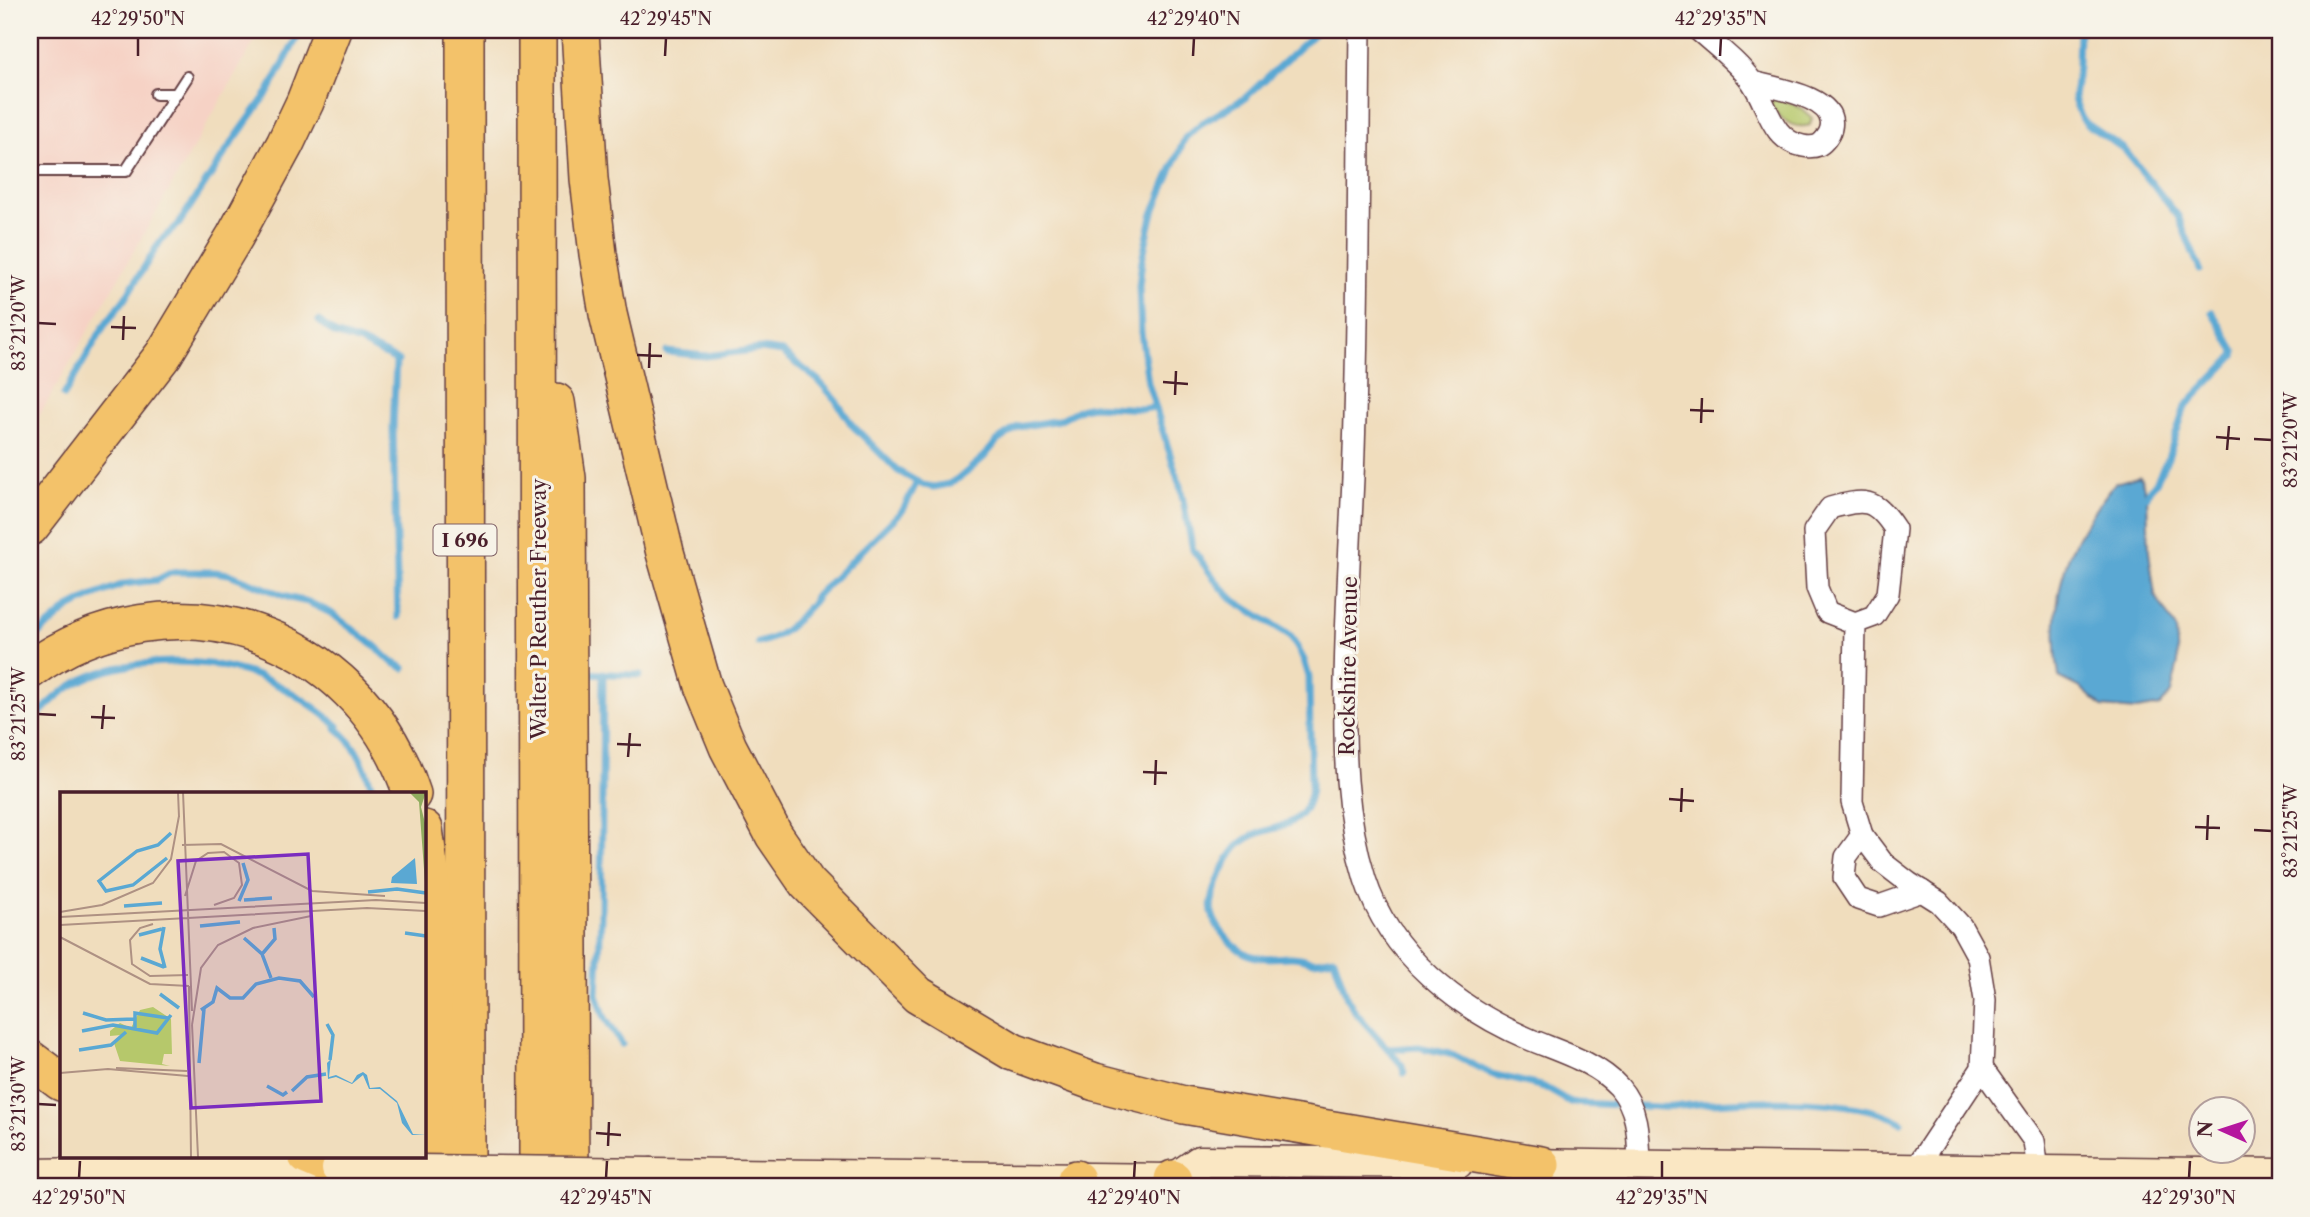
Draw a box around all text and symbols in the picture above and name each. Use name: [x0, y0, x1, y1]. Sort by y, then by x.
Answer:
text: 42°29'50"N: [91, 8, 185, 30]
text: 42°29'45"N: [620, 8, 712, 30]
text: 42°29'40"N: [1147, 8, 1241, 30]
text: 42°29'35"N: [1675, 8, 1767, 30]
text: 83°21'20"W: [8, 274, 30, 371]
text: 83°21'20"W: [2280, 391, 2302, 488]
street label: Walter P Reuther Freeway: [526, 478, 551, 741]
road number: I 696: [434, 524, 496, 555]
street label: Rockshire Avenue: [1334, 576, 1362, 756]
text: 83°21'25"W: [8, 665, 30, 761]
text: 83°21'25"W: [2280, 782, 2302, 878]
inset map: [60, 792, 425, 1158]
text: 83°21'30"W: [8, 1055, 30, 1152]
north arrow: [2188, 1094, 2258, 1164]
text: N: [2194, 1120, 2217, 1138]
text: 42°29'50"N: [32, 1187, 126, 1209]
text: 42°29'45"N: [560, 1187, 652, 1209]
text: 42°29'40"N: [1087, 1187, 1181, 1209]
text: 42°29'35"N: [1616, 1187, 1708, 1209]
text: 42°29'30"N: [2142, 1187, 2236, 1209]

